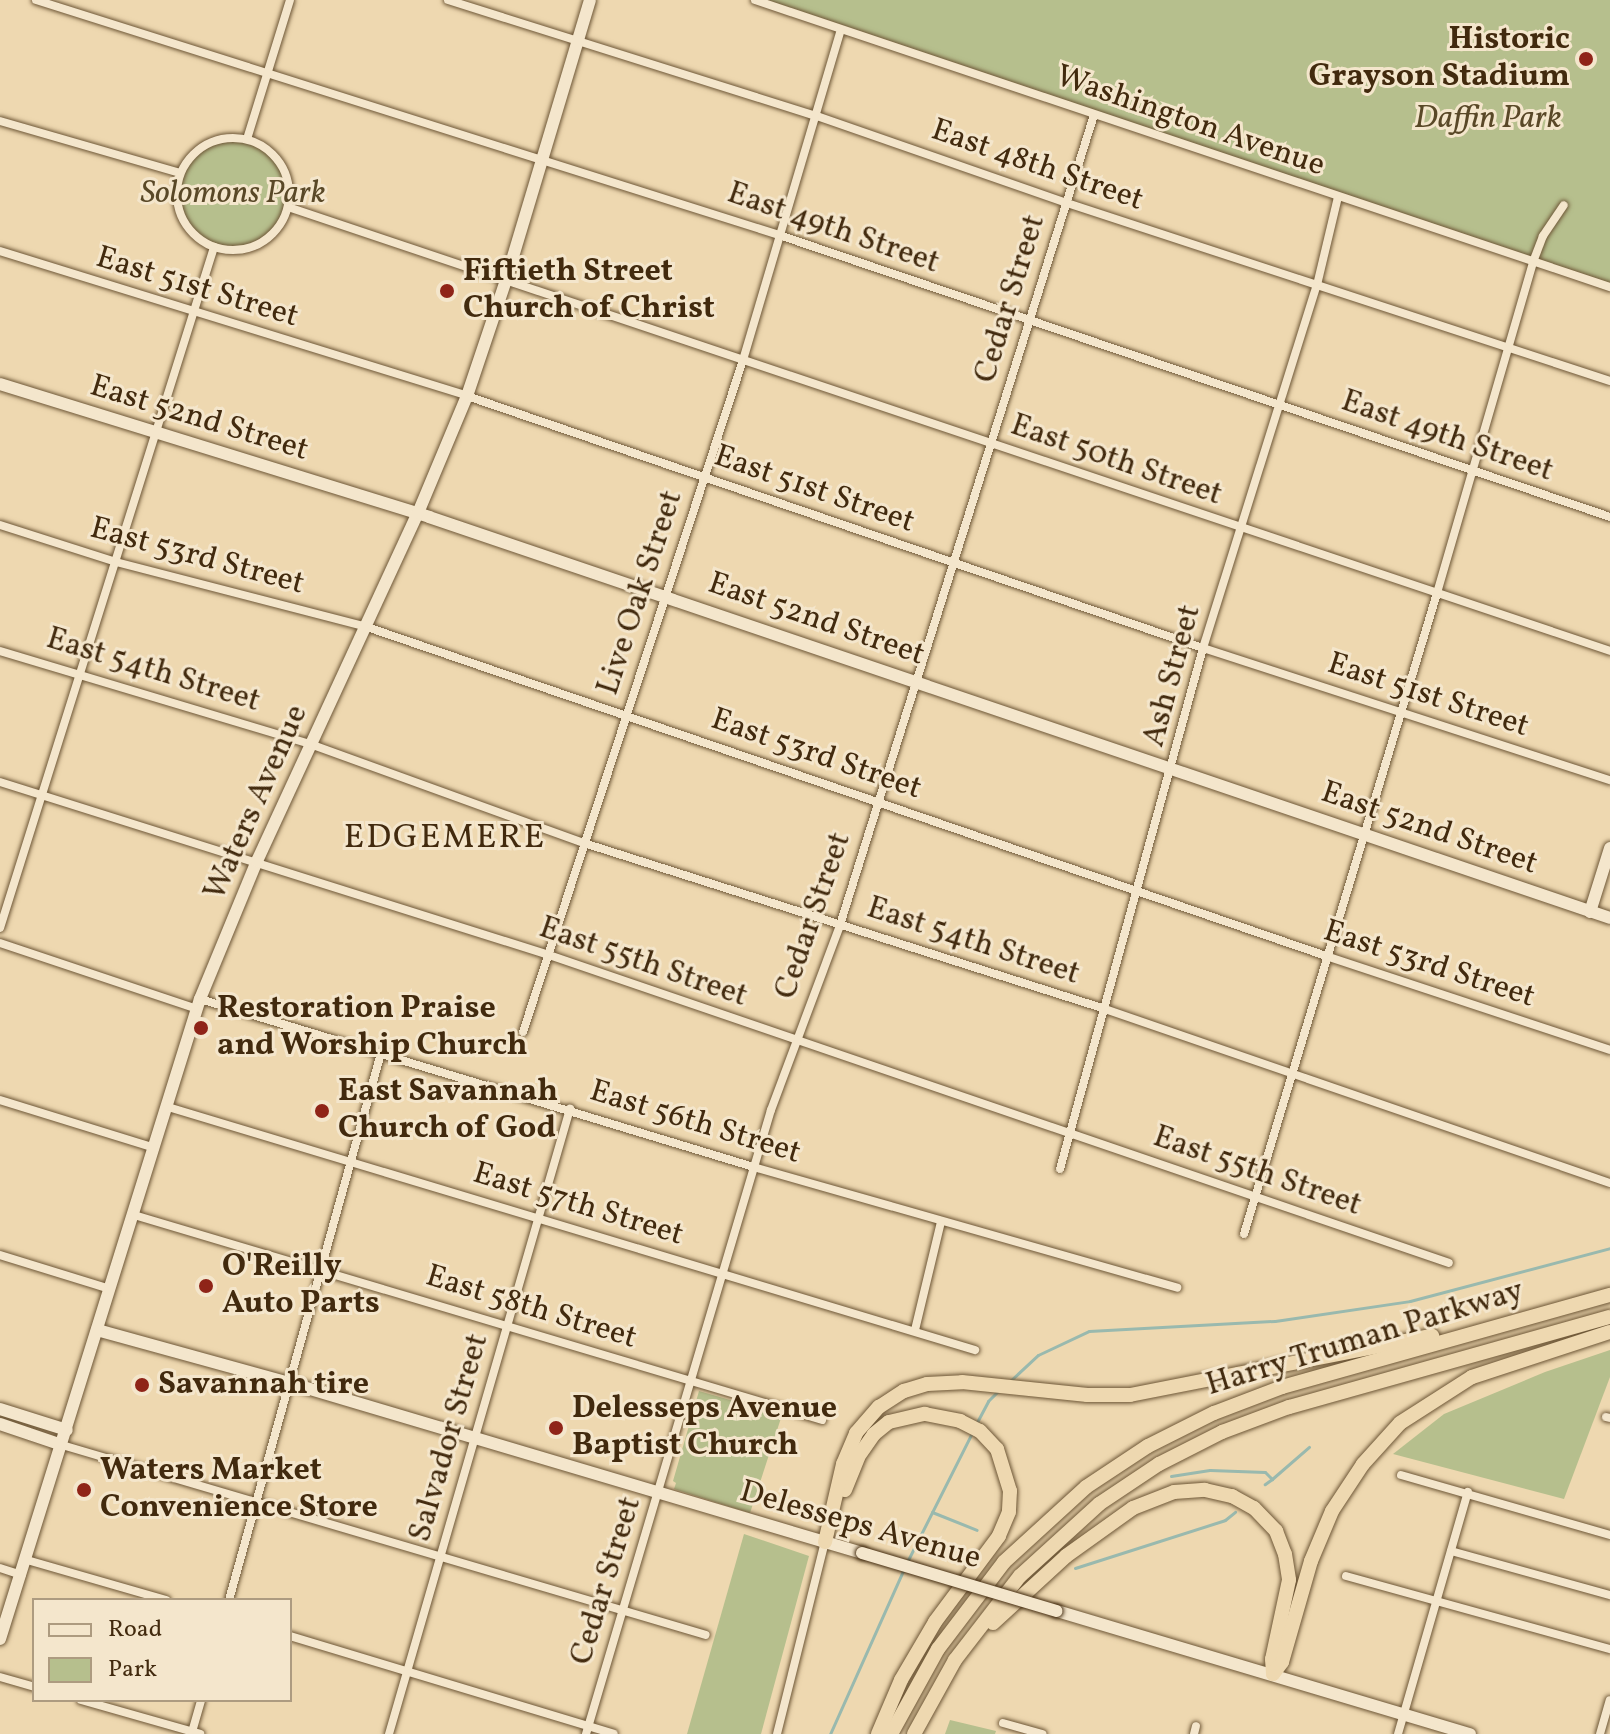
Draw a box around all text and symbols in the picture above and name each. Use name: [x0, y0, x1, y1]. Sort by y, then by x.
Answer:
place label: Historic Grayson Stadium: [1308, 22, 1570, 97]
marker: Historic Grayson Stadium: [1577, 50, 1595, 68]
street label: Washington Avenue: [1051, 58, 1329, 186]
park label: Daffin Park: [1414, 100, 1562, 138]
street label: East 48th Street: [926, 112, 1148, 220]
park label: Solomons Park: [140, 175, 326, 213]
street label: East 49th Street: [722, 175, 944, 283]
street label: Cedar Street: [967, 210, 1055, 388]
street label: East 51st Street: [91, 239, 303, 337]
place label: Fiftieth Street Church of Christ: [463, 254, 712, 329]
marker: Fiftieth Street Church of Christ: [438, 282, 456, 300]
street label: East 52nd Street: [85, 368, 313, 470]
street label: East 49th Street: [1336, 383, 1558, 491]
street label: East 50th Street: [1005, 407, 1227, 515]
street label: East 51st Street: [709, 438, 919, 542]
street label: Live Oak Street: [590, 486, 692, 700]
street label: East 53rd Street: [86, 510, 308, 604]
street label: East 52nd Street: [703, 565, 929, 675]
street label: Ash Street: [1136, 601, 1210, 751]
street label: East 54th Street: [41, 620, 265, 722]
street label: East 51st Street: [1322, 645, 1534, 747]
street label: Waters Avenue: [197, 699, 317, 907]
street label: East 53rd Street: [706, 701, 926, 809]
street label: East 52nd Street: [1316, 774, 1542, 884]
district label: EDGEMERE: [344, 819, 546, 859]
street label: Cedar Street: [768, 828, 860, 1004]
street label: East 54th Street: [862, 890, 1084, 994]
street label: East 55th Street: [534, 909, 752, 1017]
street label: East 53rd Street: [1318, 913, 1540, 1017]
place label: Restoration Praise and Worship Church: [217, 991, 528, 1066]
marker: Restoration Praise and Worship Church: [192, 1019, 210, 1037]
street label: East 56th Street: [585, 1073, 805, 1173]
place label: East Savannah Church of God: [338, 1074, 558, 1149]
marker: East Savannah Church of God: [313, 1102, 331, 1120]
street label: East 55th Street: [1148, 1118, 1366, 1226]
street label: East 57th Street: [468, 1155, 688, 1255]
place label: O'Reilly Auto Parts: [222, 1249, 380, 1324]
street label: East 58th Street: [421, 1258, 641, 1358]
street label: Harry Truman Parkway: [1201, 1272, 1529, 1406]
marker: O'Reilly Auto Parts: [197, 1277, 215, 1295]
street label: Salvador Street: [402, 1329, 498, 1547]
place label: Savannah tire: [158, 1366, 369, 1404]
marker: Savannah tire: [133, 1376, 151, 1394]
place label: Delesseps Avenue Baptist Church: [572, 1391, 837, 1466]
marker: Delesseps Avenue Baptist Church: [547, 1419, 565, 1437]
place label: Waters Market Convenience Store: [100, 1453, 378, 1528]
street label: Delesseps Avenue: [735, 1473, 985, 1579]
marker: Waters Market Convenience Store: [75, 1481, 93, 1499]
street label: Cedar Street: [563, 1492, 651, 1670]
legend: [32, 1598, 292, 1702]
text: Road: [108, 1613, 162, 1647]
text: Park: [108, 1653, 157, 1687]

